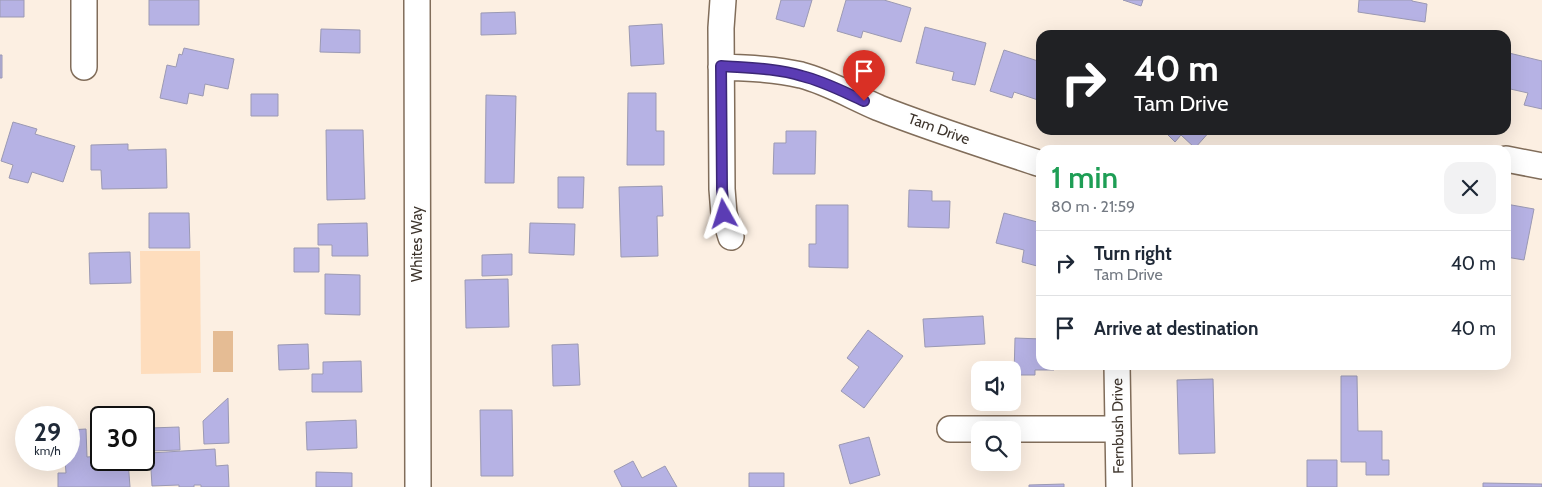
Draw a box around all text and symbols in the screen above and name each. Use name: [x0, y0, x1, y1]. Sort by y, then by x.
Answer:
text: 40 m: [1134, 47, 1219, 90]
pin: [843, 50, 885, 101]
icon: right: [1051, 50, 1116, 115]
icon: arrive: [850, 57, 878, 85]
text: Tam Drive: [1134, 90, 1229, 117]
street label: Tam Drive: [906, 110, 973, 149]
text: 1 min: [1051, 159, 1118, 196]
button: close: [1444, 162, 1496, 214]
position arrow: [697, 187, 749, 239]
text: 80 m · 21:59: [1051, 197, 1135, 216]
street label: Whites Way: [408, 206, 426, 282]
text: Turn right: [1094, 242, 1172, 265]
icon: right: [1051, 249, 1079, 277]
text: 40 m: [1451, 252, 1496, 275]
text: Tam Drive: [1094, 265, 1163, 284]
icon: arrive: [1051, 314, 1079, 342]
text: Arrive at destination: [1094, 317, 1258, 340]
text: 40 m: [1451, 317, 1496, 340]
map controls: [971, 361, 1021, 471]
button: sound: [971, 361, 1021, 411]
street label: Fernbush Drive: [1108, 378, 1128, 474]
speed limit sign: 30: [90, 406, 155, 471]
text: 29: [34, 417, 61, 447]
button: search: [971, 421, 1021, 471]
text: km/h: [34, 443, 61, 458]

